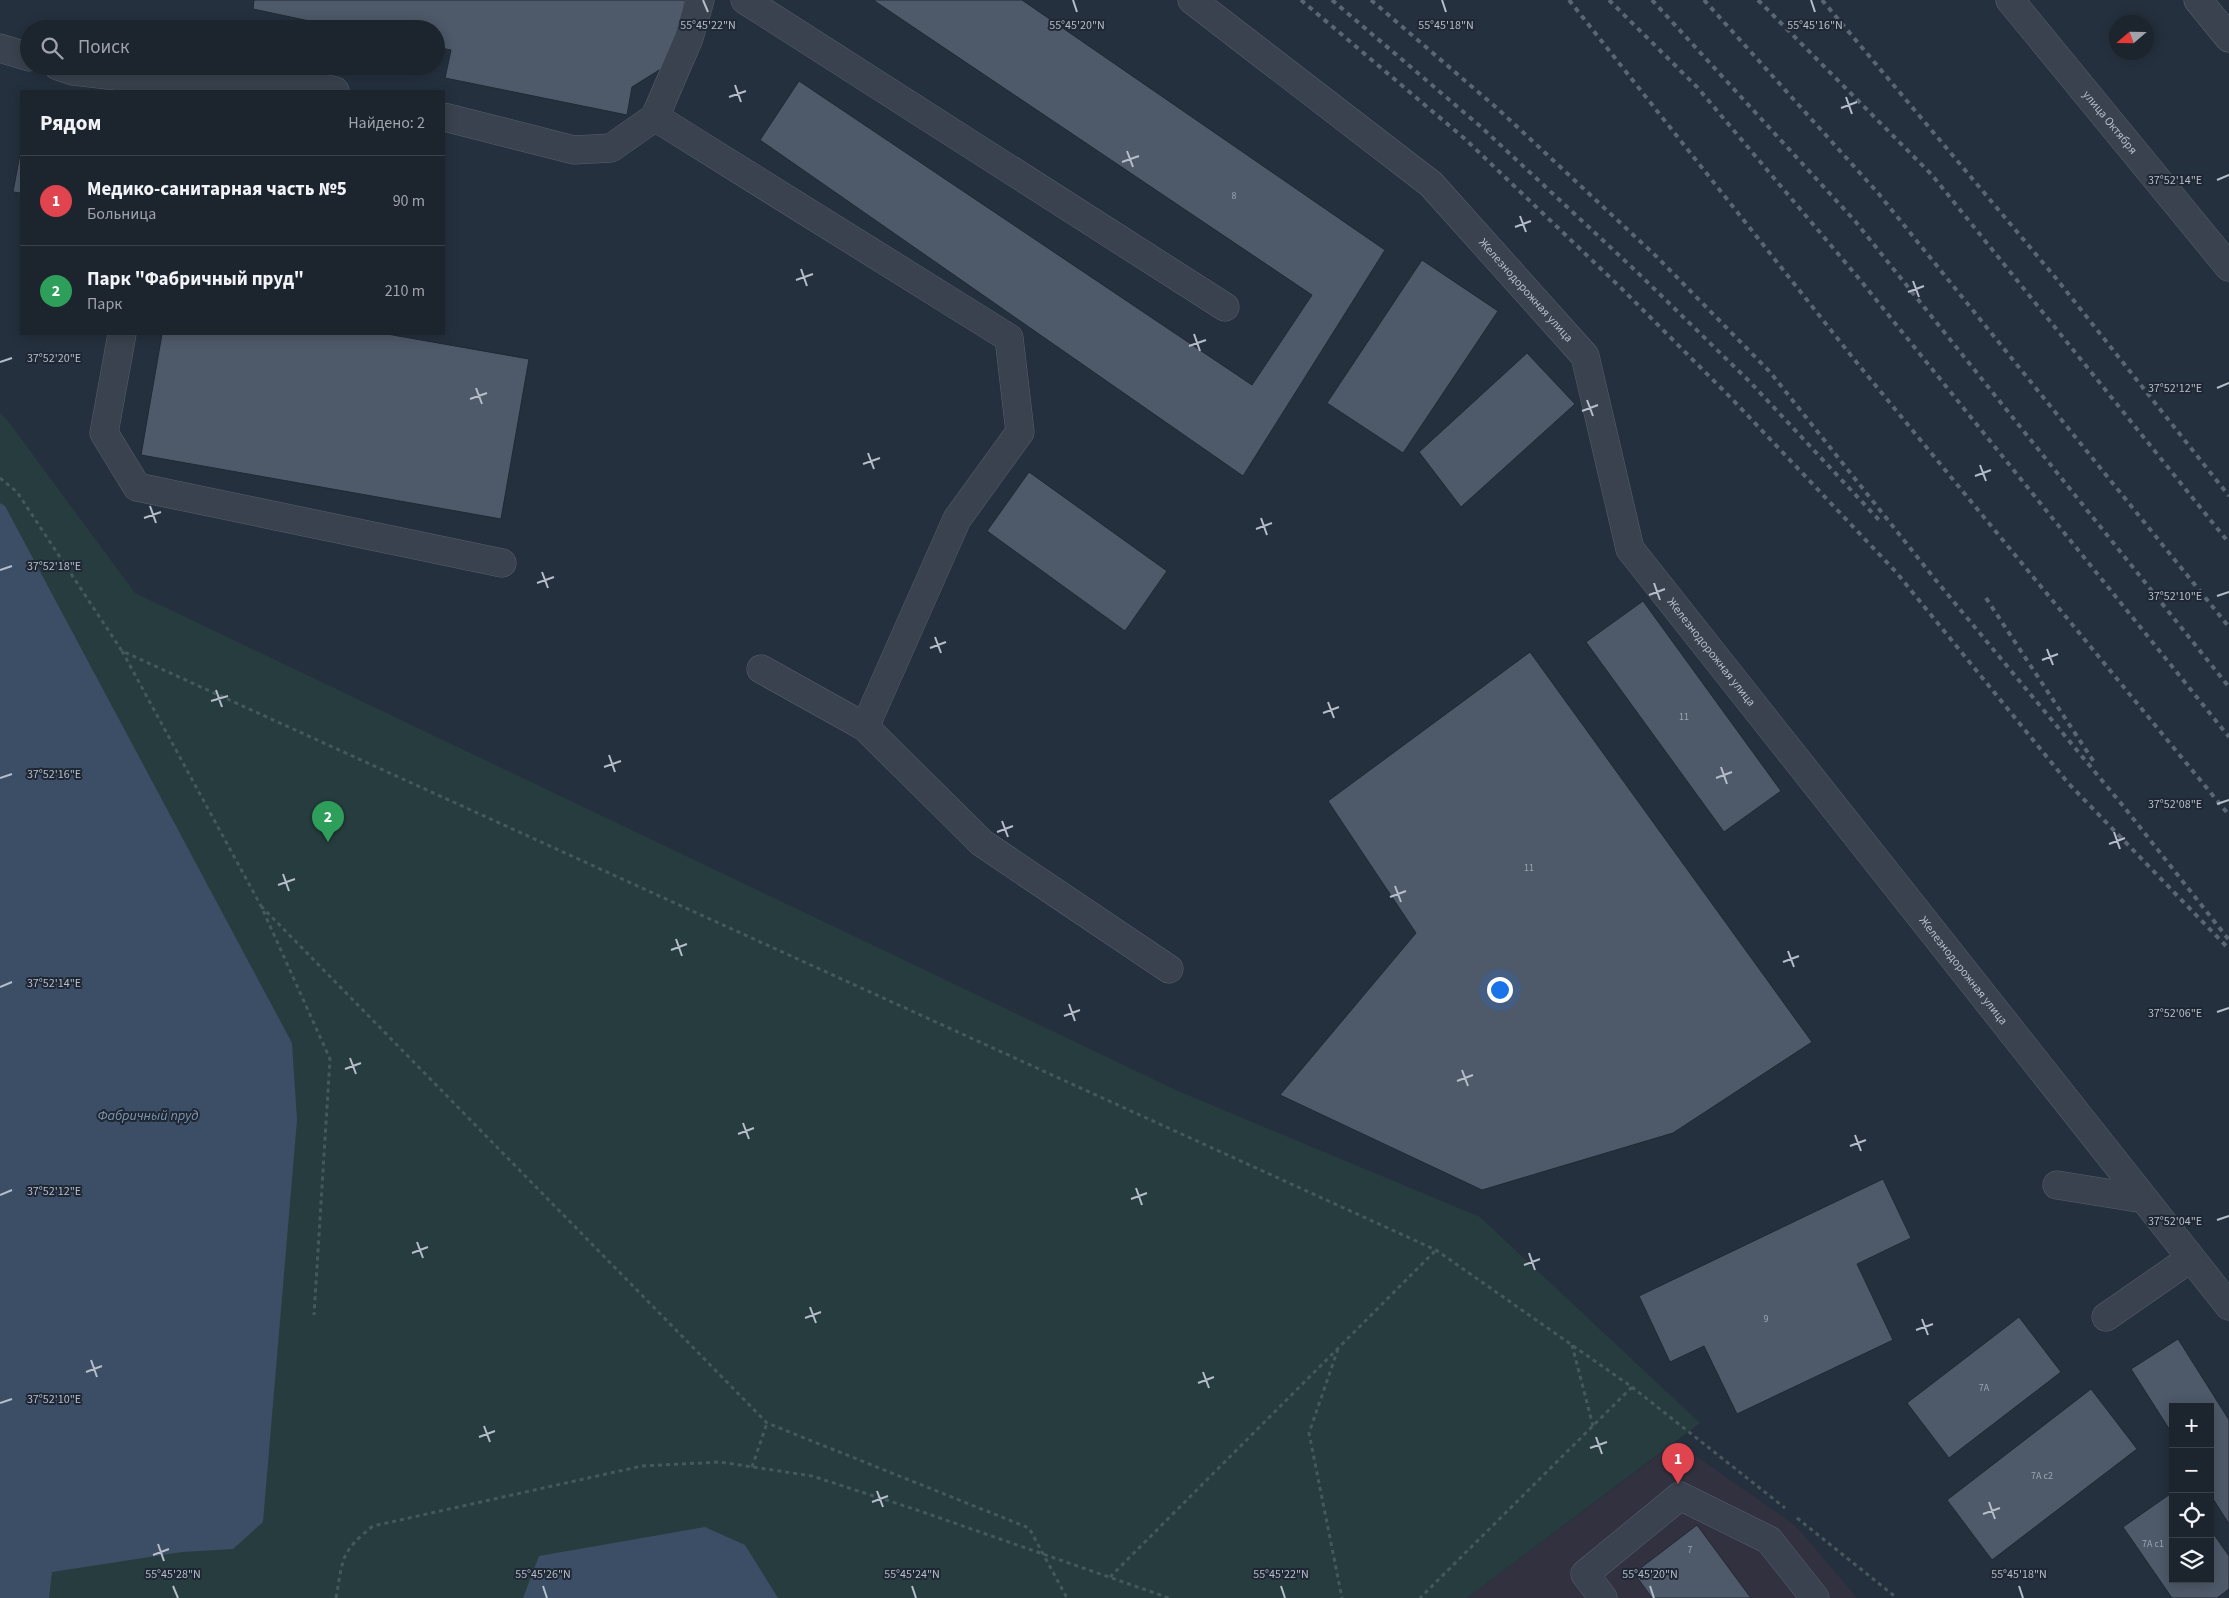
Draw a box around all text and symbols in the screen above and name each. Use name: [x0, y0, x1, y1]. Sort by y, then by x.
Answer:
north arrow: [2109, 15, 2154, 60]
text: 55°45'22"N: [680, 17, 736, 34]
text: 55°45'20"N: [1049, 17, 1105, 34]
text: 55°45'18"N: [1418, 17, 1474, 34]
text: 55°45'16"N: [1787, 17, 1843, 34]
search box: [20, 20, 445, 75]
icon: search: [38, 34, 66, 62]
text: Поиск: [78, 34, 129, 61]
street label: улица Октября: [2078, 87, 2141, 158]
text: Рядом: [40, 108, 101, 138]
text: Найдено: 2: [348, 112, 425, 134]
text: 37°52'14"E: [2148, 172, 2202, 189]
text: Медико-санитарная часть №5: [87, 176, 347, 203]
house number: 8: [1232, 189, 1237, 203]
text: 1: [52, 190, 60, 212]
text: 90 m: [393, 190, 425, 212]
text: Больница: [87, 203, 156, 225]
street label: Железнодорожная улица: [1475, 235, 1577, 346]
text: Парк "Фабричный пруд": [87, 266, 304, 293]
text: 2: [52, 280, 60, 302]
text: 210 m: [385, 280, 425, 302]
text: Парк: [87, 293, 122, 315]
text: 37°52'20"E: [27, 350, 81, 367]
text: 37°52'12"E: [2148, 380, 2202, 397]
text: 37°52'18"E: [27, 558, 81, 575]
text: 37°52'10"E: [2148, 588, 2202, 605]
street label: Железнодорожная улица: [1663, 594, 1759, 710]
house number: 11: [1679, 710, 1689, 724]
text: 37°52'16"E: [27, 766, 81, 783]
text: 37°52'08"E: [2148, 796, 2202, 813]
pin: 2: [312, 801, 344, 842]
house number: 11: [1524, 861, 1534, 875]
street label: Железнодорожная улица: [1915, 913, 2011, 1029]
text: 37°52'14"E: [27, 975, 81, 992]
your location: [1487, 977, 1513, 1003]
text: 37°52'06"E: [2148, 1005, 2202, 1022]
water label: Фабричный пруд: [97, 1106, 199, 1126]
text: 37°52'12"E: [27, 1183, 81, 1200]
text: 37°52'04"E: [2148, 1213, 2202, 1230]
house number: 9: [1764, 1312, 1769, 1326]
house number: 7А: [1979, 1381, 1990, 1395]
text: 37°52'10"E: [27, 1391, 81, 1408]
map controls: [2169, 1403, 2214, 1583]
button: +: [2169, 1403, 2214, 1448]
pin: 1: [1662, 1443, 1694, 1484]
button: −: [2169, 1448, 2214, 1493]
house number: 7А с2: [2031, 1469, 2053, 1483]
button: locate: [2169, 1493, 2214, 1538]
house number: 7А с1: [2142, 1537, 2164, 1551]
button: layers: [2169, 1538, 2214, 1583]
house number: 7: [1688, 1543, 1693, 1557]
text: 55°45'28"N: [145, 1566, 201, 1583]
text: 55°45'26"N: [515, 1566, 571, 1583]
text: 55°45'24"N: [884, 1566, 940, 1583]
text: 55°45'22"N: [1253, 1566, 1309, 1583]
text: 55°45'20"N: [1622, 1566, 1678, 1583]
text: 55°45'18"N: [1991, 1566, 2047, 1583]

